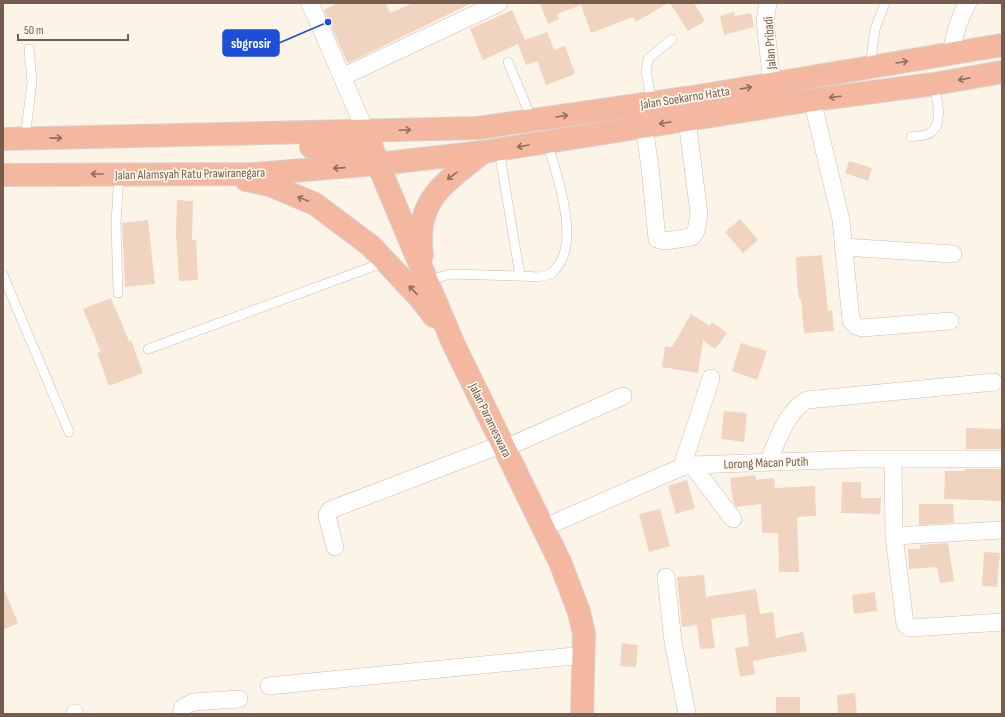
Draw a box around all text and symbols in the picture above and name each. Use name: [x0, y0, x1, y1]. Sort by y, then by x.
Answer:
scale bar: [18, 16, 128, 42]
street label: Jalan Pribadi: [760, 16, 780, 71]
text: 50 m: [24, 23, 44, 38]
callout: sbgrosir: [223, 30, 279, 56]
text: sbgrosir: [231, 35, 272, 52]
one-way arrow: [895, 58, 908, 66]
one-way arrow: [958, 75, 971, 83]
street label: Jalan Soekarno Hatta: [638, 83, 731, 113]
one-way arrow: [739, 84, 752, 92]
one-way arrow: [829, 93, 842, 101]
one-way arrow: [555, 112, 568, 120]
one-way arrow: [659, 119, 672, 127]
one-way arrow: [398, 127, 411, 134]
one-way arrow: [49, 134, 62, 142]
one-way arrow: [517, 142, 530, 150]
one-way arrow: [333, 164, 346, 171]
street label: Jalan Alamsyah Ratu Prawiranegara: [114, 165, 265, 183]
one-way arrow: [91, 170, 104, 178]
one-way arrow: [447, 172, 458, 181]
one-way arrow: [297, 194, 309, 202]
one-way arrow: [408, 285, 418, 295]
street label: Jalan Parameswara: [465, 380, 515, 460]
street label: Lorong Macan Putih: [723, 454, 809, 472]

